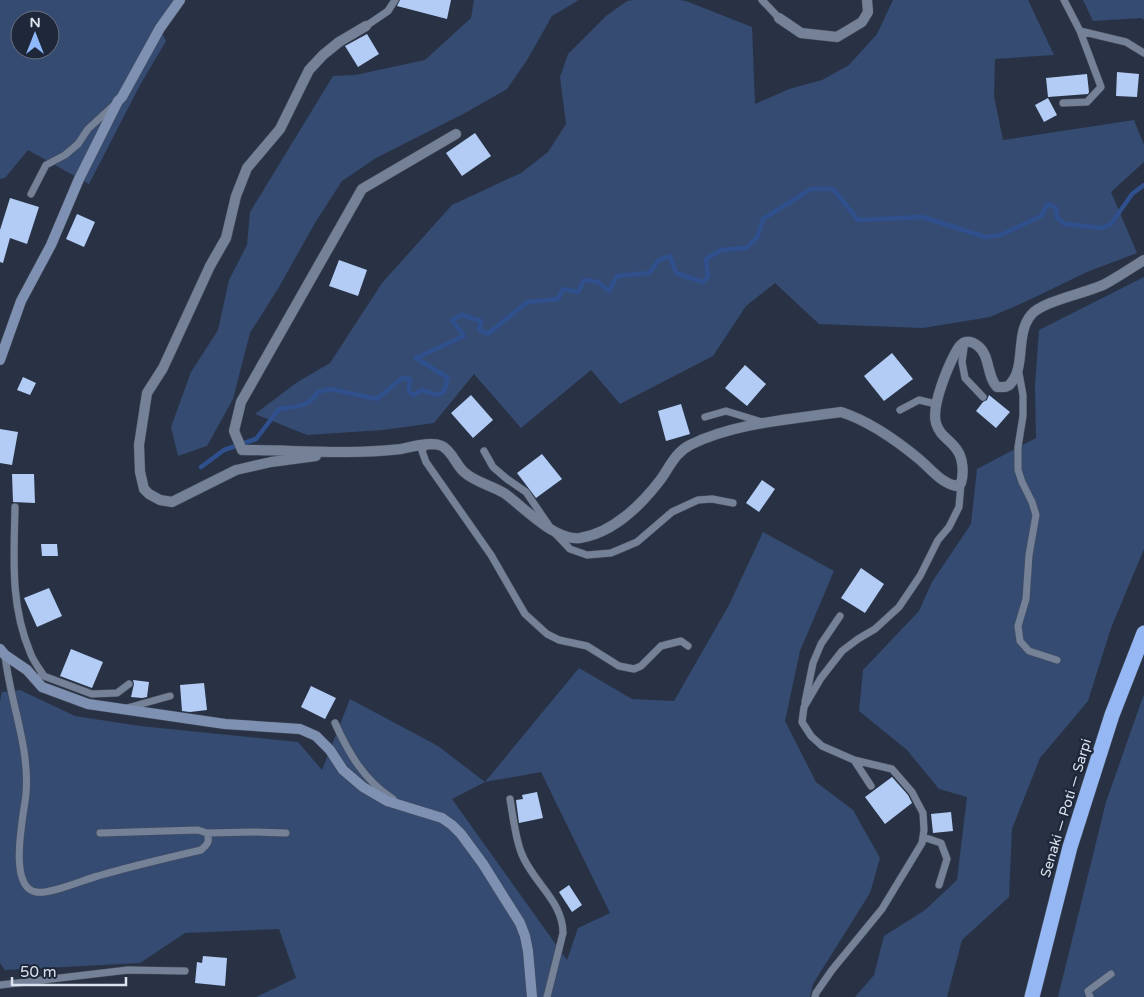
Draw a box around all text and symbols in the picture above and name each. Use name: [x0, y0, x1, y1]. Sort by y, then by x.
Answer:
north arrow: [10, 10, 60, 60]
text: N: [29, 14, 41, 31]
street label: Senaki — Poti — Sarpi: [1037, 737, 1095, 879]
scale bar: [12, 954, 126, 986]
text: 50 m: [20, 963, 57, 981]

